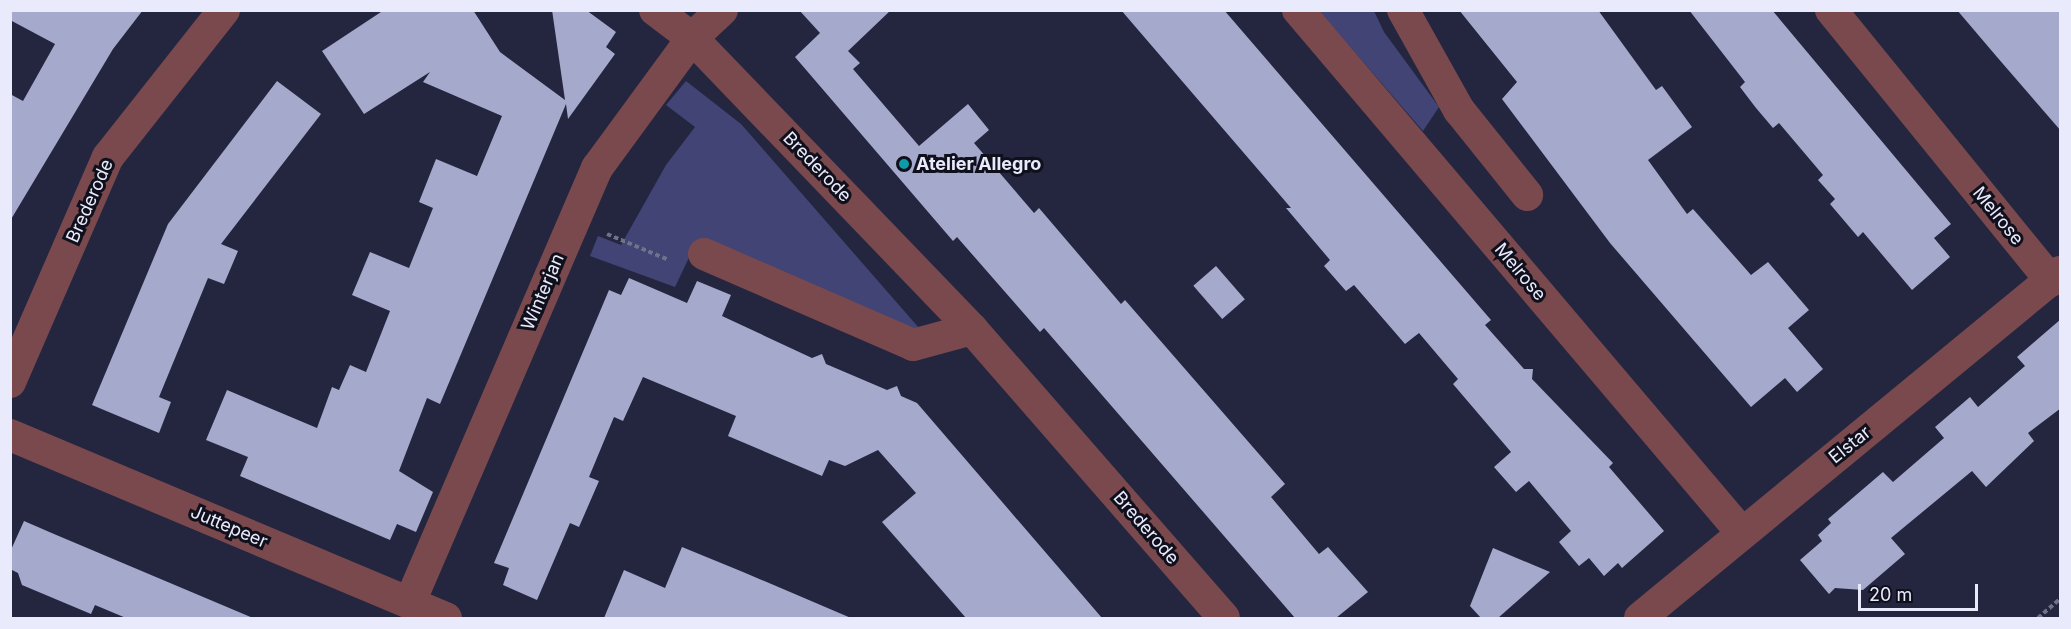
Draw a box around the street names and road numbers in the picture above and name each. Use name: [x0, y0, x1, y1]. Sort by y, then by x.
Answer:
street label: Brederode: [778, 127, 856, 207]
street label: Brederode: [62, 156, 118, 246]
street label: Melrose: [1968, 183, 2028, 249]
street label: Melrose: [1490, 239, 1550, 305]
street label: Winterjan: [517, 250, 569, 334]
street label: Elstar: [1825, 422, 1875, 468]
street label: Brederode: [1109, 487, 1183, 569]
street label: Juttepeer: [187, 501, 271, 553]

